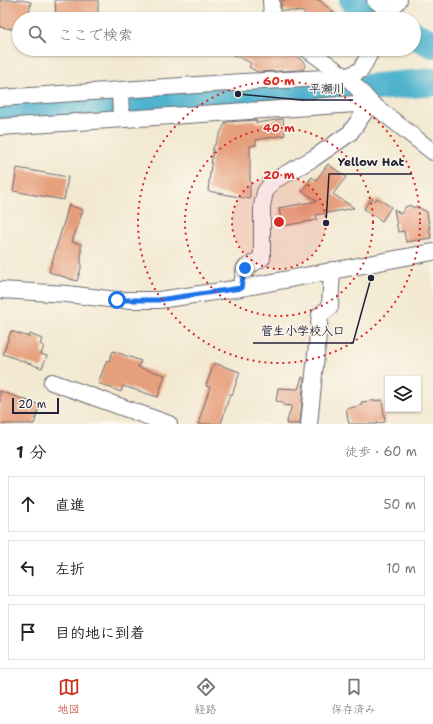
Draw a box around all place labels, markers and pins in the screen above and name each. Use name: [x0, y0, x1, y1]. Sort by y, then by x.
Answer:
callout: 平瀬川: [301, 76, 353, 100]
callout: Yellow Hat: [329, 150, 412, 174]
centre of rings: [272, 215, 286, 229]
callout: 菅生小学校入口: [253, 319, 353, 343]

